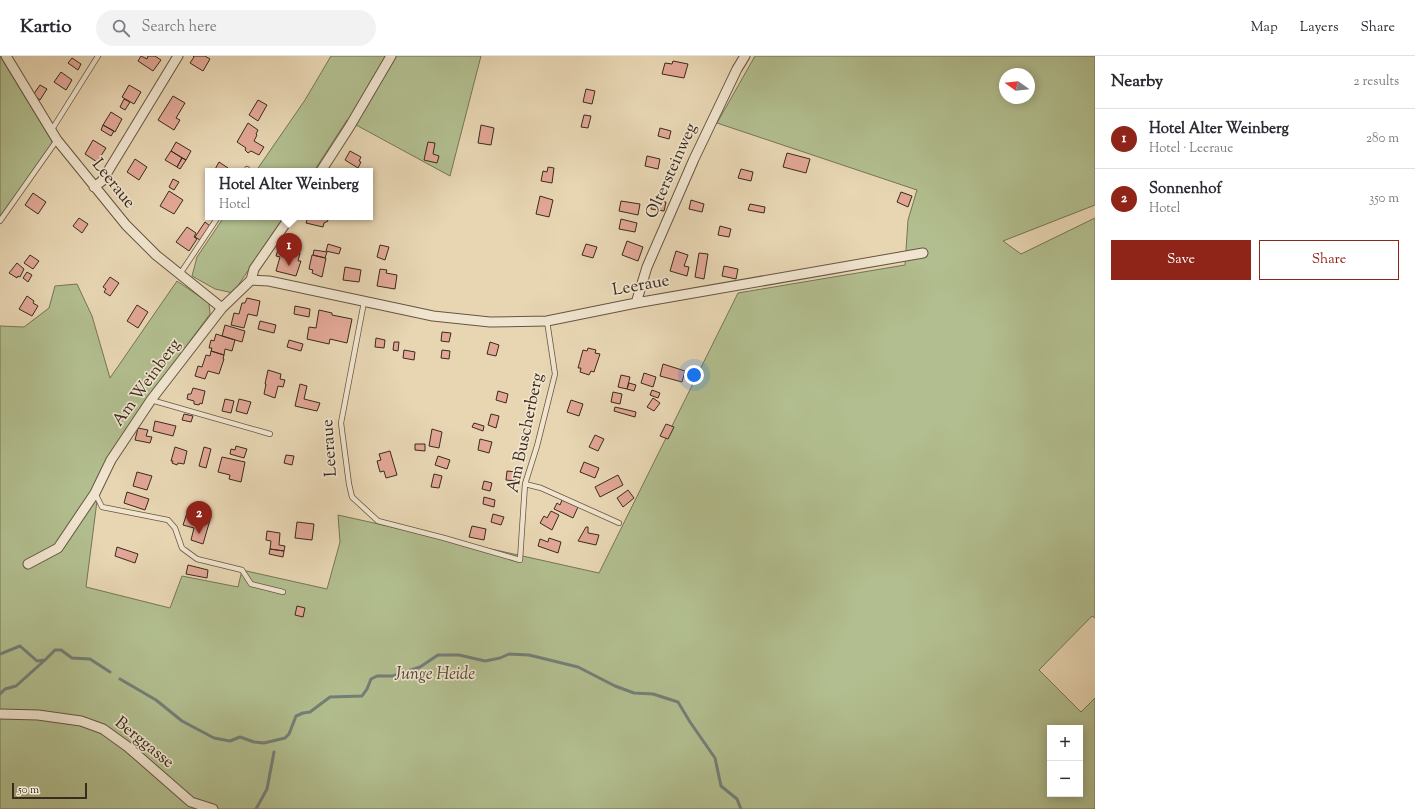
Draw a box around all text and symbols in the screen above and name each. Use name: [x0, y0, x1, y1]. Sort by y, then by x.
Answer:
search box: [96, 10, 376, 46]
text: Kartio: [20, 14, 72, 41]
icon: search: [110, 17, 132, 39]
text: Search here: [142, 17, 217, 38]
text: Map: [1251, 18, 1278, 38]
text: Layers: [1300, 18, 1338, 38]
text: Share: [1360, 18, 1395, 38]
north arrow: [999, 68, 1035, 104]
text: Nearby: [1111, 70, 1163, 94]
text: 2 results: [1354, 73, 1399, 91]
street label: Oltersteinweg: [640, 119, 704, 223]
text: Hotel Alter Weinberg: [1149, 119, 1289, 140]
text: 1: [1122, 130, 1126, 148]
text: 280 m: [1366, 130, 1399, 148]
text: Hotel · Leeraue: [1149, 140, 1233, 158]
street label: Leeraue: [85, 154, 141, 214]
popup: [205, 168, 373, 220]
text: Hotel Alter Weinberg: [219, 175, 359, 196]
text: Sonnenhof: [1149, 179, 1222, 200]
text: 2: [1121, 190, 1127, 208]
text: 350 m: [1369, 190, 1399, 208]
text: Hotel: [219, 196, 250, 214]
text: Hotel: [1149, 200, 1180, 218]
pin: 1: [276, 233, 302, 266]
button: Save: [1111, 240, 1251, 280]
button: Share: [1259, 240, 1399, 280]
street label: Leeraue: [610, 269, 672, 303]
street label: Am Weinberg: [107, 334, 187, 432]
your location: [684, 365, 704, 385]
street label: Am Buscherberg: [502, 371, 550, 495]
street label: Leeraue: [316, 418, 344, 478]
pin: 2: [186, 501, 212, 534]
park label: Junge Heide: [394, 663, 475, 687]
street label: Berggasse: [109, 711, 179, 775]
map controls: [1047, 725, 1083, 797]
button: +: [1047, 725, 1083, 761]
button: −: [1047, 761, 1083, 797]
scale bar: [12, 781, 87, 800]
text: 50 m: [18, 782, 39, 798]

